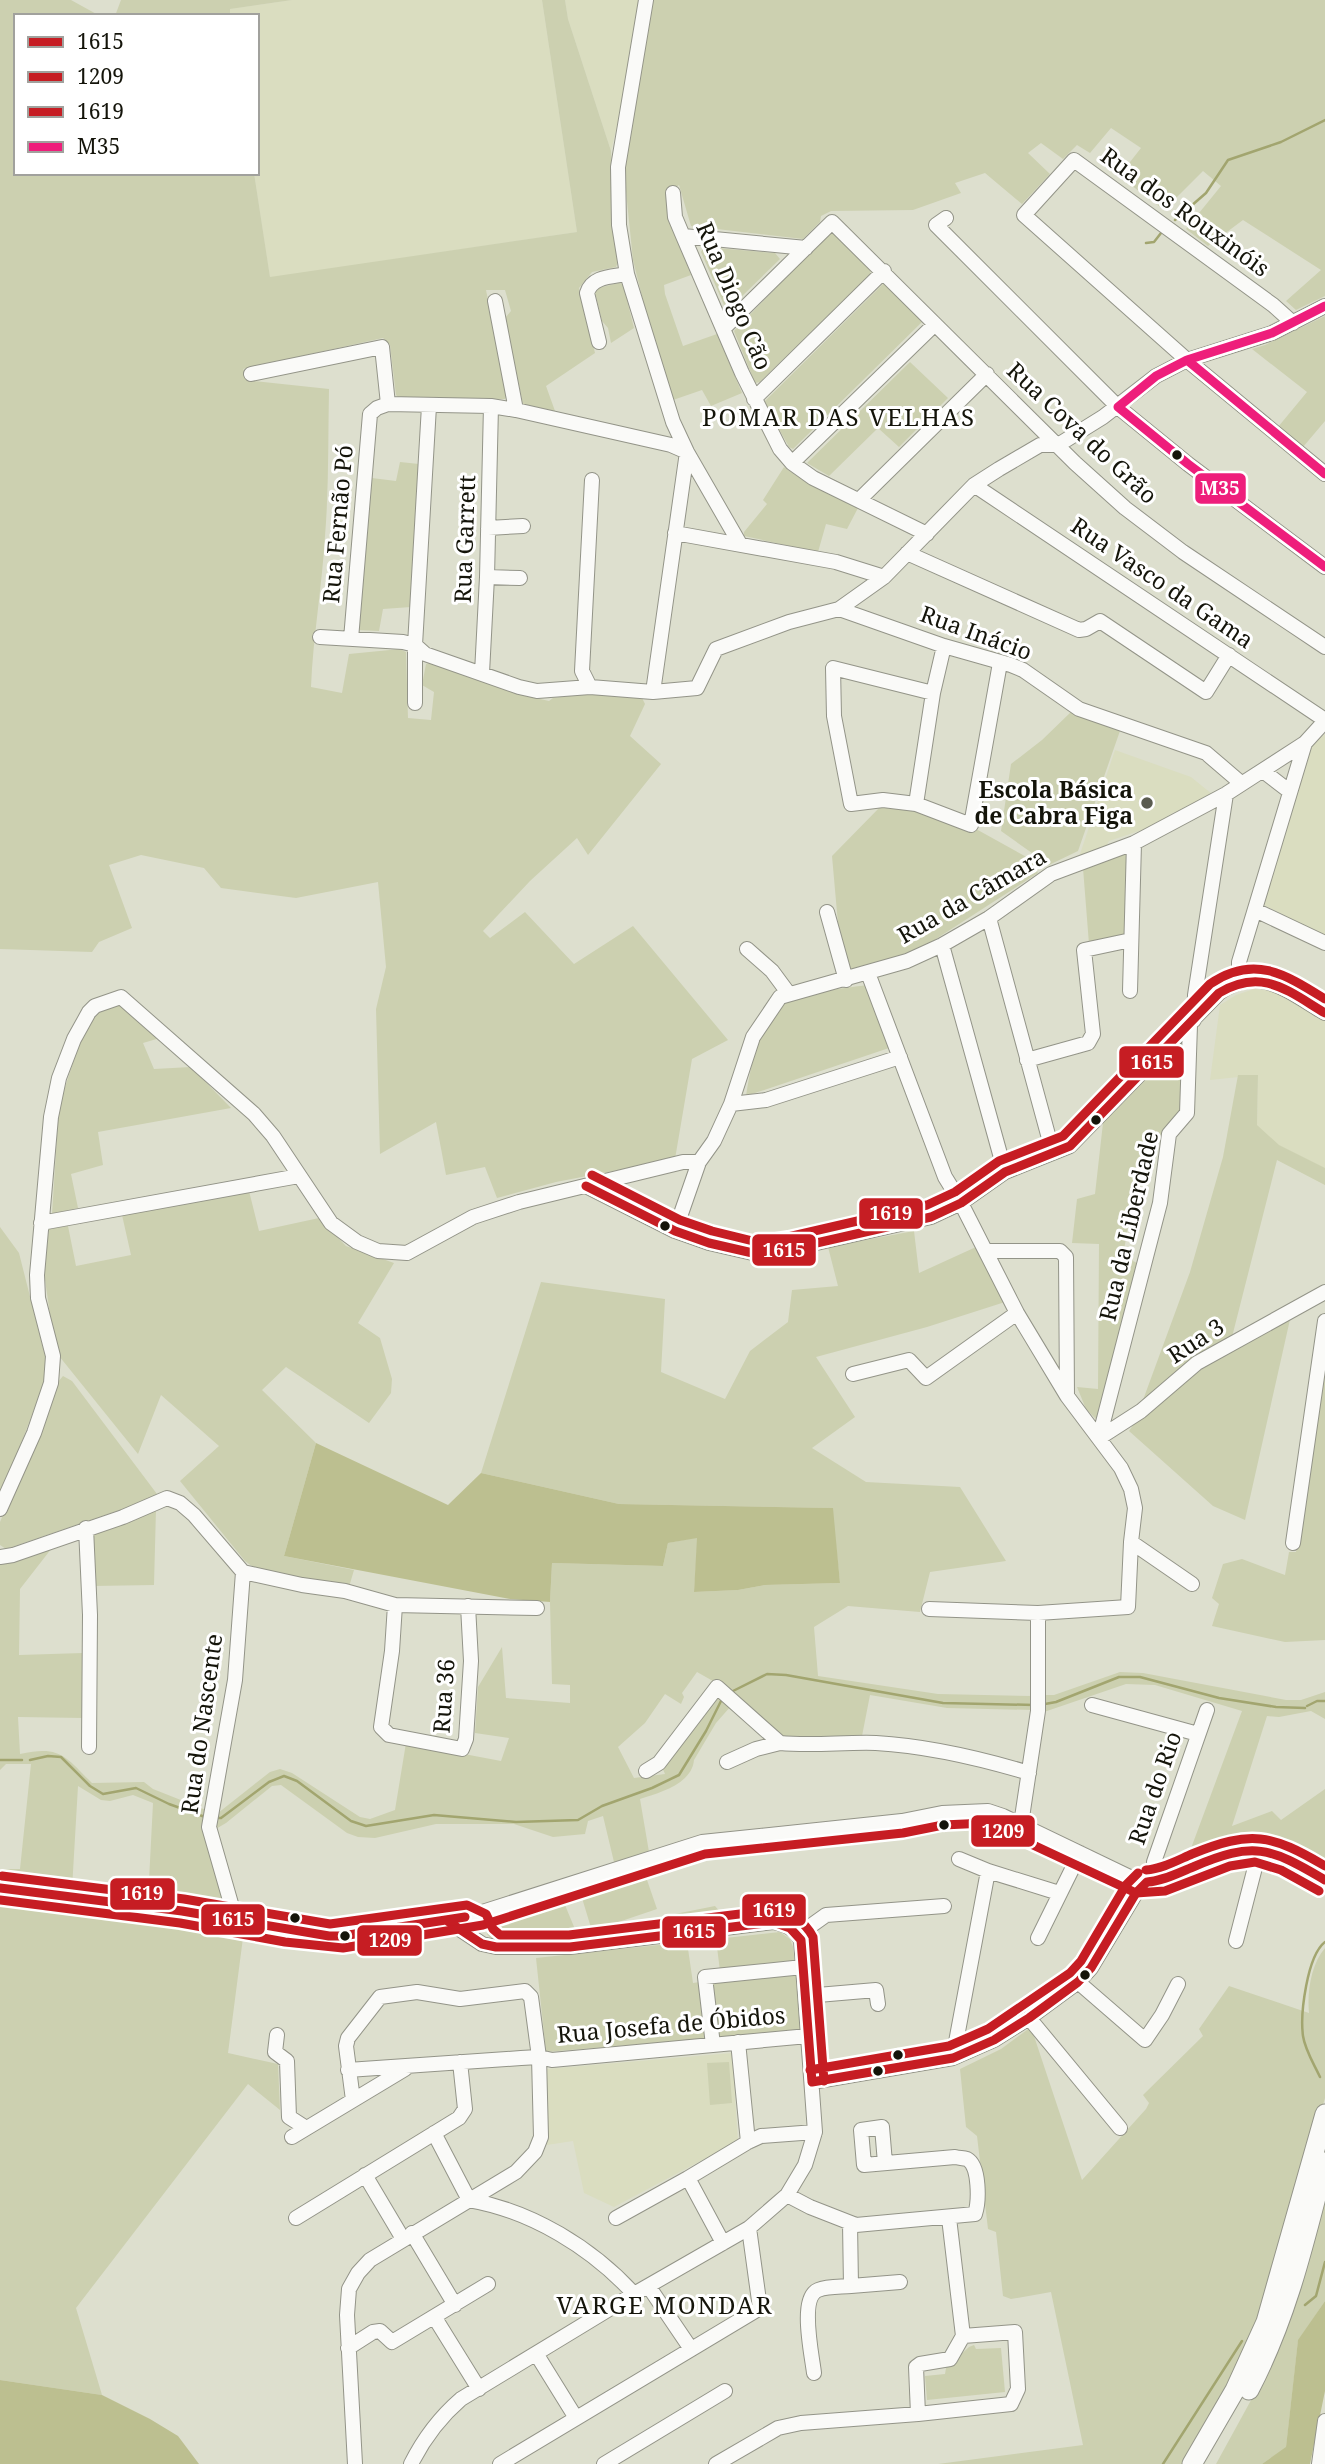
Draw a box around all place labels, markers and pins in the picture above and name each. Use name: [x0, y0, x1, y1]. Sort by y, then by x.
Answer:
unlabelled marker: [1170, 448, 1184, 462]
place label: Escola Básica de Cabra Figa: [974, 773, 1133, 831]
marker: Escola Básica de Cabra Figa: [1139, 795, 1155, 811]
unlabelled marker: [1089, 1113, 1103, 1127]
unlabelled marker: [658, 1219, 672, 1233]
unlabelled marker: [937, 1818, 951, 1832]
unlabelled marker: [288, 1911, 302, 1925]
unlabelled marker: [338, 1929, 352, 1943]
unlabelled marker: [1078, 1968, 1092, 1982]
unlabelled marker: [891, 2048, 905, 2062]
unlabelled marker: [871, 2064, 885, 2078]

